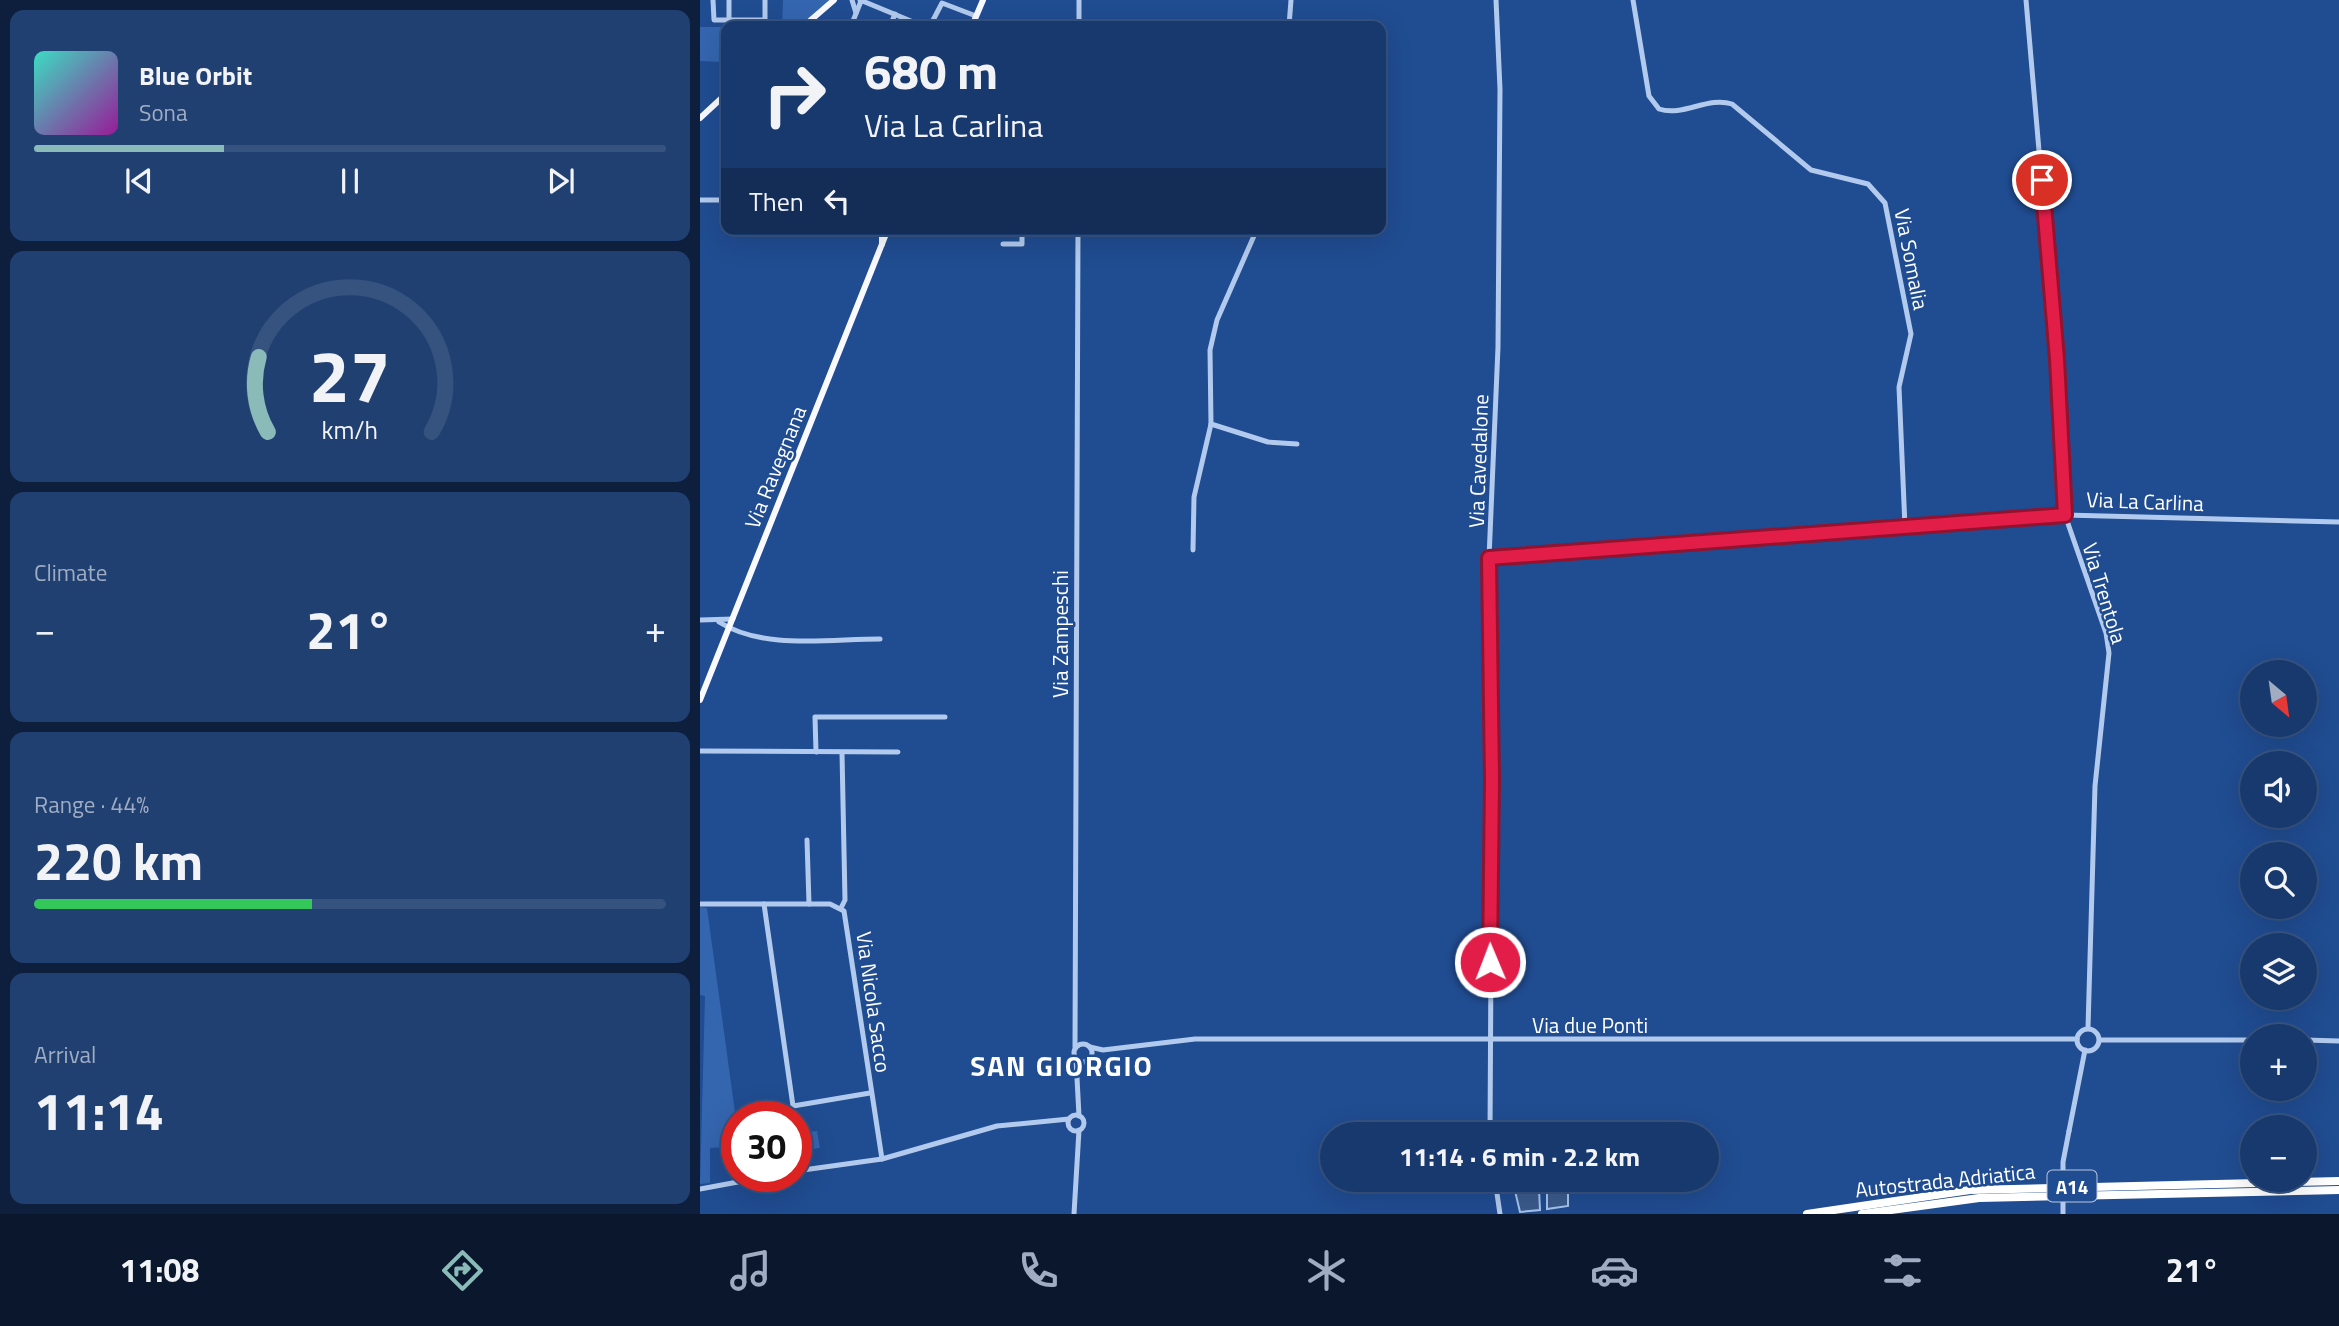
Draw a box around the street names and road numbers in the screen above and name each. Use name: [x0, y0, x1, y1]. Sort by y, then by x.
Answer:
street label: Via Somalia: [1887, 206, 1938, 313]
street label: Via Cavedalone: [1460, 394, 1496, 528]
street label: Via Ravegnana: [736, 400, 814, 533]
street label: Via La Carlina: [2086, 483, 2205, 519]
street label: Via Trentola: [2075, 539, 2136, 648]
street label: Via Zampeschi: [1044, 570, 1076, 698]
street label: Via Nicola Sacco: [848, 930, 900, 1074]
street label: Via due Ponti: [1532, 1009, 1648, 1041]
street label: Autostrada Adriatica: [1853, 1155, 2037, 1205]
road number: A14: [2048, 1170, 2096, 1202]

